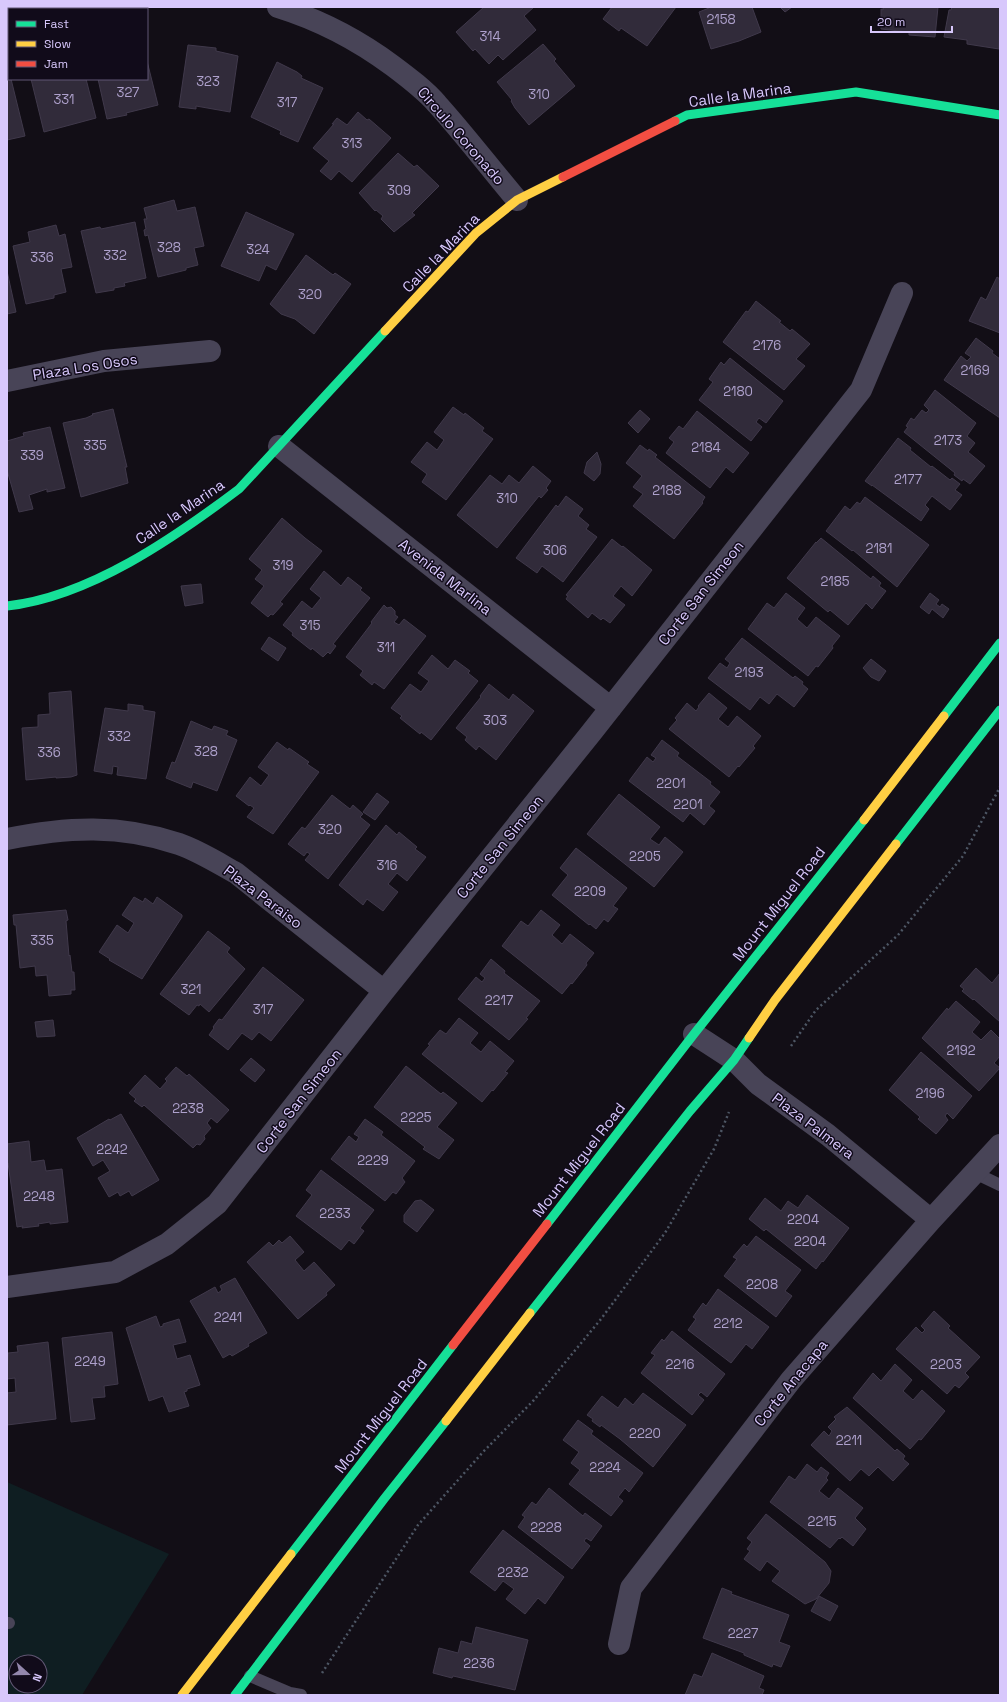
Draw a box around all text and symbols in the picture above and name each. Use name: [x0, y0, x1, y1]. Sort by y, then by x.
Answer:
legend: [8, 8, 148, 80]
scale bar: [871, 8, 952, 34]
house number: 2158: [706, 11, 736, 28]
text: 20 m: [877, 14, 905, 30]
text: Fast: [44, 16, 69, 32]
house number: 314: [479, 28, 501, 45]
text: Slow: [44, 36, 71, 52]
text: Jam: [44, 56, 68, 72]
house number: 323: [196, 73, 220, 90]
street label: Calle la Marina: [687, 78, 793, 111]
street label: Circulo Coronado: [414, 83, 509, 189]
house number: 327: [117, 84, 139, 101]
house number: 310: [528, 86, 550, 103]
house number: 331: [54, 91, 74, 108]
house number: 317: [277, 94, 297, 111]
house number: 313: [342, 135, 363, 152]
house number: 309: [387, 182, 411, 199]
street label: Calle la Marina: [398, 209, 484, 296]
house number: 328: [157, 239, 181, 256]
house number: 324: [246, 241, 270, 258]
house number: 332: [103, 247, 127, 264]
house number: 336: [30, 249, 54, 266]
house number: 320: [298, 286, 322, 303]
house number: 2176: [753, 337, 781, 354]
street label: Plaza Los Osos: [31, 349, 139, 384]
house number: 2169: [960, 362, 990, 379]
house number: 2180: [723, 383, 753, 400]
house number: 2173: [934, 432, 962, 449]
house number: 335: [83, 437, 107, 454]
house number: 2184: [691, 439, 721, 456]
house number: 339: [20, 447, 44, 464]
house number: 2177: [894, 471, 922, 488]
street label: Calle la Marina: [132, 475, 228, 548]
house number: 2188: [652, 482, 682, 499]
house number: 310: [496, 490, 518, 507]
street label: Avenida Marlina: [395, 534, 496, 619]
street label: Corte San Simeon: [654, 536, 747, 649]
house number: 2181: [866, 540, 892, 557]
house number: 306: [543, 542, 567, 559]
house number: 319: [272, 557, 294, 574]
house number: 2185: [820, 573, 850, 590]
house number: 315: [300, 617, 321, 634]
house number: 311: [377, 639, 395, 656]
house number: 2193: [734, 664, 764, 681]
house number: 303: [483, 712, 507, 729]
house number: 332: [107, 728, 131, 745]
house number: 328: [194, 743, 218, 760]
house number: 336: [37, 744, 61, 761]
house number: 2201: [656, 775, 686, 792]
street label: Corte San Simeon: [452, 791, 547, 902]
house number: 2201: [673, 796, 703, 813]
house number: 320: [318, 821, 342, 838]
street label: Mount Miguel Road: [728, 843, 829, 965]
house number: 2205: [629, 848, 661, 865]
house number: 316: [376, 857, 398, 874]
street label: Plaza Paraiso: [220, 861, 307, 932]
house number: 2209: [574, 883, 606, 900]
house number: 335: [30, 932, 54, 949]
house number: 321: [180, 981, 202, 998]
house number: 2217: [485, 992, 513, 1009]
house number: 317: [253, 1001, 273, 1018]
house number: 2192: [946, 1042, 976, 1059]
street label: Corte San Simeon: [252, 1044, 345, 1157]
house number: 2196: [915, 1085, 945, 1102]
street label: Plaza Palmera: [768, 1088, 859, 1163]
street label: Mount Miguel Road: [528, 1099, 629, 1221]
house number: 2238: [172, 1100, 204, 1117]
house number: 2225: [400, 1109, 432, 1126]
house number: 2242: [96, 1141, 128, 1158]
house number: 2229: [357, 1152, 389, 1169]
house number: 2248: [23, 1188, 55, 1205]
house number: 2233: [319, 1205, 351, 1222]
house number: 2204: [787, 1211, 819, 1228]
house number: 2204: [794, 1233, 826, 1250]
house number: 2208: [746, 1276, 778, 1293]
house number: 2241: [214, 1309, 242, 1326]
house number: 2212: [714, 1315, 743, 1332]
street label: Corte Anacapa: [750, 1335, 832, 1430]
house number: 2249: [74, 1353, 106, 1370]
street label: Mount Miguel Road: [330, 1355, 431, 1477]
house number: 2216: [665, 1356, 695, 1373]
house number: 2203: [930, 1356, 962, 1373]
house number: 2220: [629, 1425, 661, 1442]
house number: 2211: [836, 1432, 862, 1449]
house number: 2224: [589, 1459, 621, 1476]
house number: 2215: [808, 1513, 837, 1530]
house number: 2228: [530, 1519, 562, 1536]
house number: 2232: [497, 1564, 529, 1581]
house number: 2227: [728, 1625, 758, 1642]
north arrow: [8, 1654, 48, 1694]
house number: 2236: [463, 1655, 495, 1672]
text: N: [29, 1672, 45, 1684]

